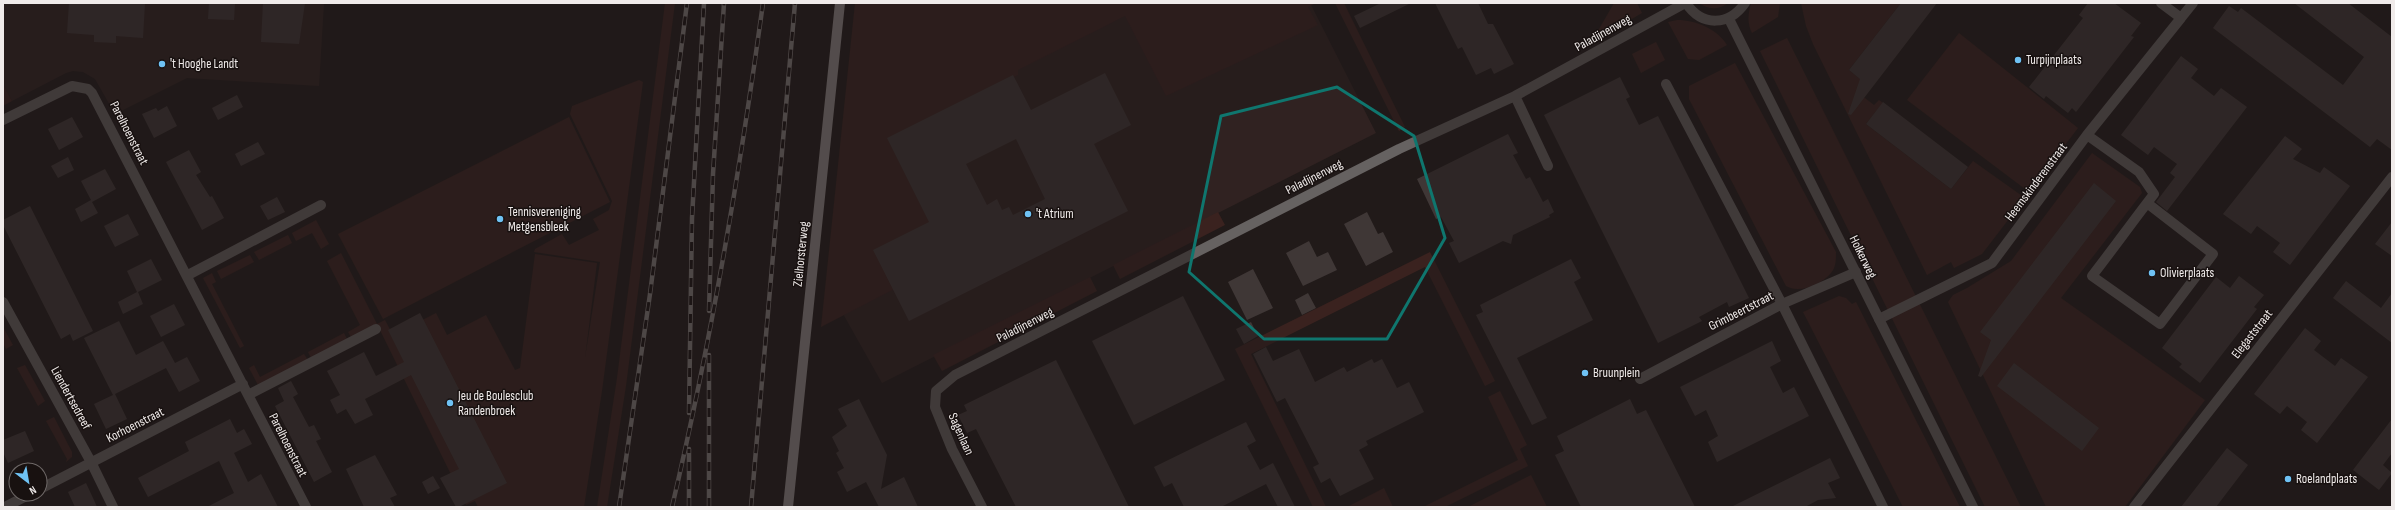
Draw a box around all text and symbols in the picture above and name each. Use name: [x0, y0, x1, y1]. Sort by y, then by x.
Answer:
street label: Paladijnenweg: [1572, 11, 1634, 55]
place label: Turpijnplaats: [2026, 52, 2082, 68]
marker: Turpijnplaats: [2013, 55, 2023, 65]
place label: 't Hooghe Landt: [170, 56, 238, 72]
marker: 't Hooghe Landt: [157, 59, 167, 69]
street label: Parelhoenstraat: [106, 98, 152, 168]
street label: Heemskinderenstraat: [2001, 140, 2071, 224]
street label: Paladijnenweg: [1283, 156, 1345, 198]
place label: Tennisvereniging Metgensbleek: [508, 204, 581, 235]
place label: 't Atrium: [1036, 206, 1074, 222]
marker: 't Atrium: [1023, 209, 1033, 219]
marker: Tennisvereniging Metgensbleek: [495, 214, 505, 224]
street label: Zielhorsterweg: [790, 221, 812, 287]
street label: Holkerweg: [1846, 233, 1880, 281]
place label: Olivierplaats: [2160, 265, 2215, 281]
marker: Olivierplaats: [2147, 268, 2157, 278]
street label: Grimbeertstraat: [1706, 288, 1776, 334]
street label: Paladijnenweg: [994, 304, 1056, 346]
street label: Elegaststraat: [2228, 306, 2276, 362]
street label: Liendertsedreef: [47, 364, 95, 432]
place label: Bruunplein: [1593, 365, 1640, 381]
marker: Bruunplein: [1580, 368, 1590, 378]
place label: Jeu de Boulesclub Randenbroek: [457, 388, 533, 419]
marker: Jeu de Boulesclub Randenbroek: [445, 398, 455, 408]
street label: Korhoenstraat: [103, 404, 167, 446]
street label: Parelhoenstraat: [265, 410, 311, 480]
street label: Sagenlaan: [945, 410, 977, 458]
north arrow: [8, 462, 48, 502]
place label: Roelandplaats: [2296, 471, 2358, 487]
marker: Roelandplaats: [2283, 474, 2293, 484]
text: N: [27, 483, 39, 497]

